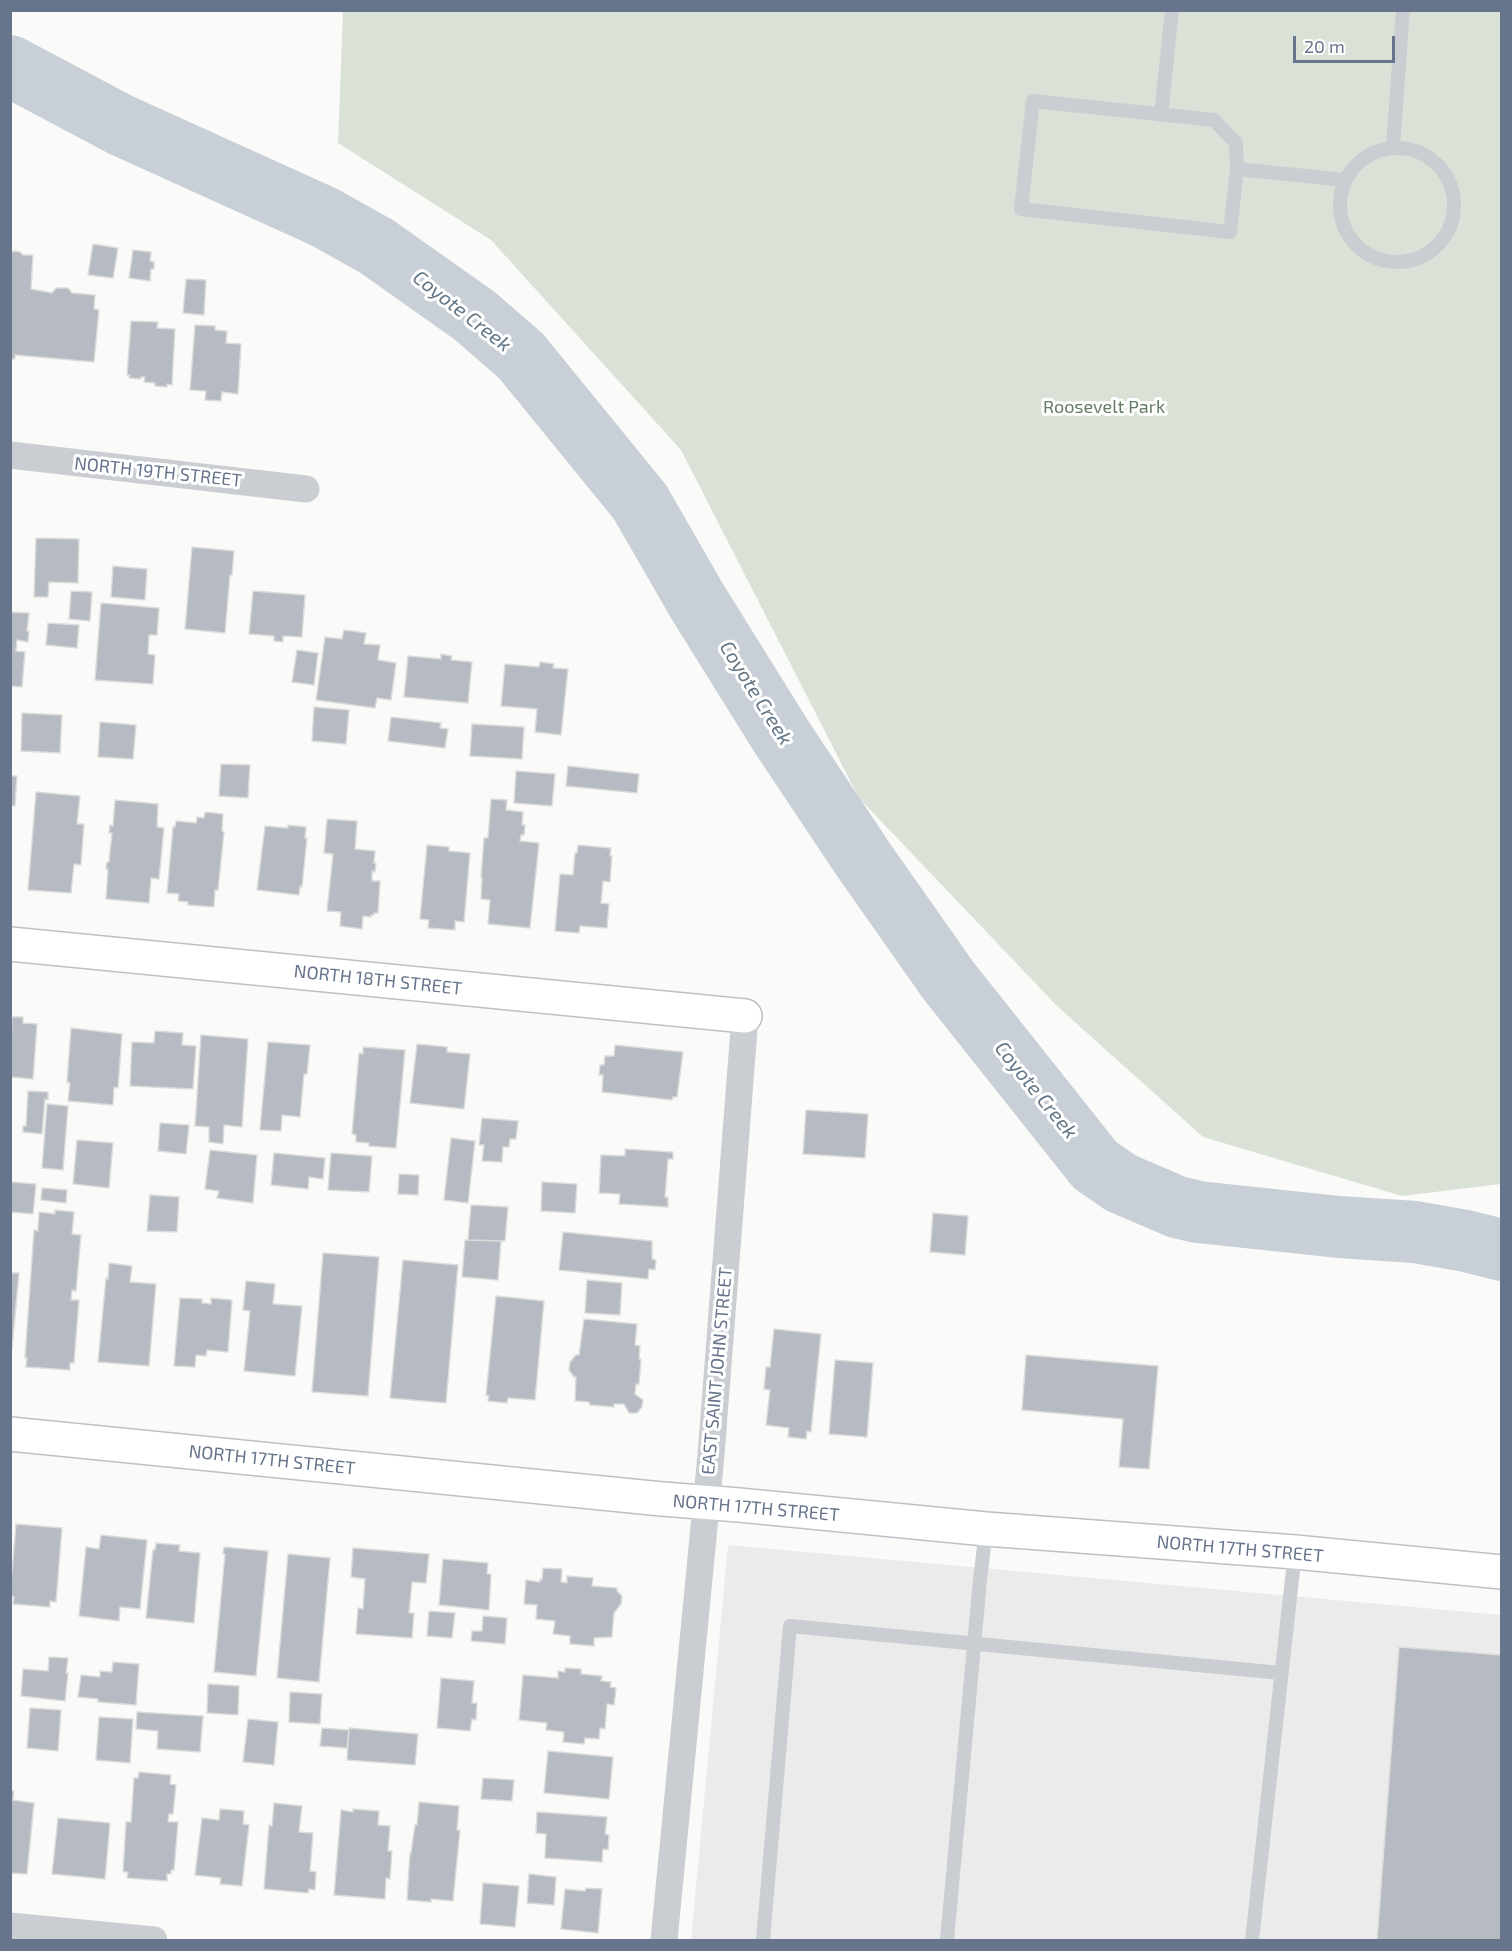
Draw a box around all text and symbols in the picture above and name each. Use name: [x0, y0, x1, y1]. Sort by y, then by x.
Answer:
scale bar: [1296, 24, 1398, 62]
text: 20 m: [1304, 35, 1345, 57]
water label: Coyote Creek: [408, 265, 516, 357]
park label: Roosevelt Park: [1043, 396, 1165, 418]
street label: NORTH 19TH STREET: [73, 452, 243, 492]
water label: Coyote Creek: [715, 637, 797, 749]
street label: NORTH 18TH STREET: [293, 960, 463, 1000]
water label: Coyote Creek: [990, 1037, 1082, 1143]
street label: EAST SAINT JOHN STREET: [697, 1266, 737, 1476]
street label: NORTH 17TH STREET: [188, 1441, 356, 1479]
street label: NORTH 17TH STREET: [672, 1490, 840, 1526]
street label: NORTH 17TH STREET: [1156, 1531, 1324, 1567]

